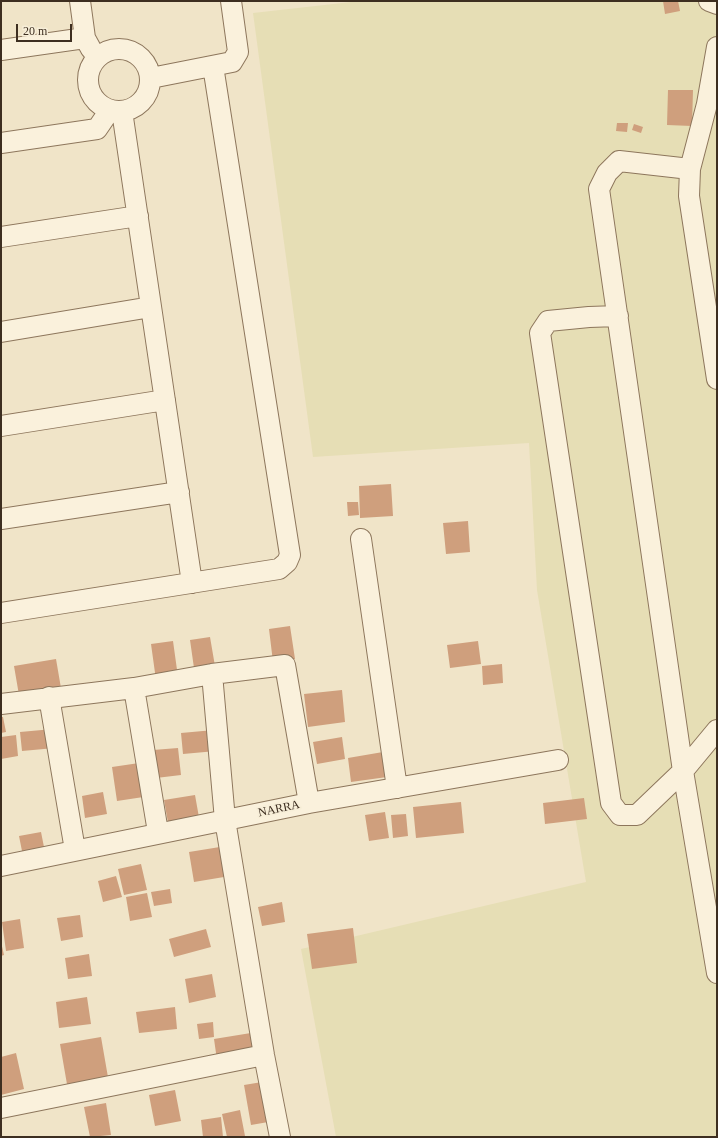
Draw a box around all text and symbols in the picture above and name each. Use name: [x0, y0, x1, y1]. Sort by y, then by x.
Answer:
scale bar: [18, 16, 74, 42]
text: 20 m: [23, 24, 47, 38]
street label: NARRA: [257, 798, 301, 820]

